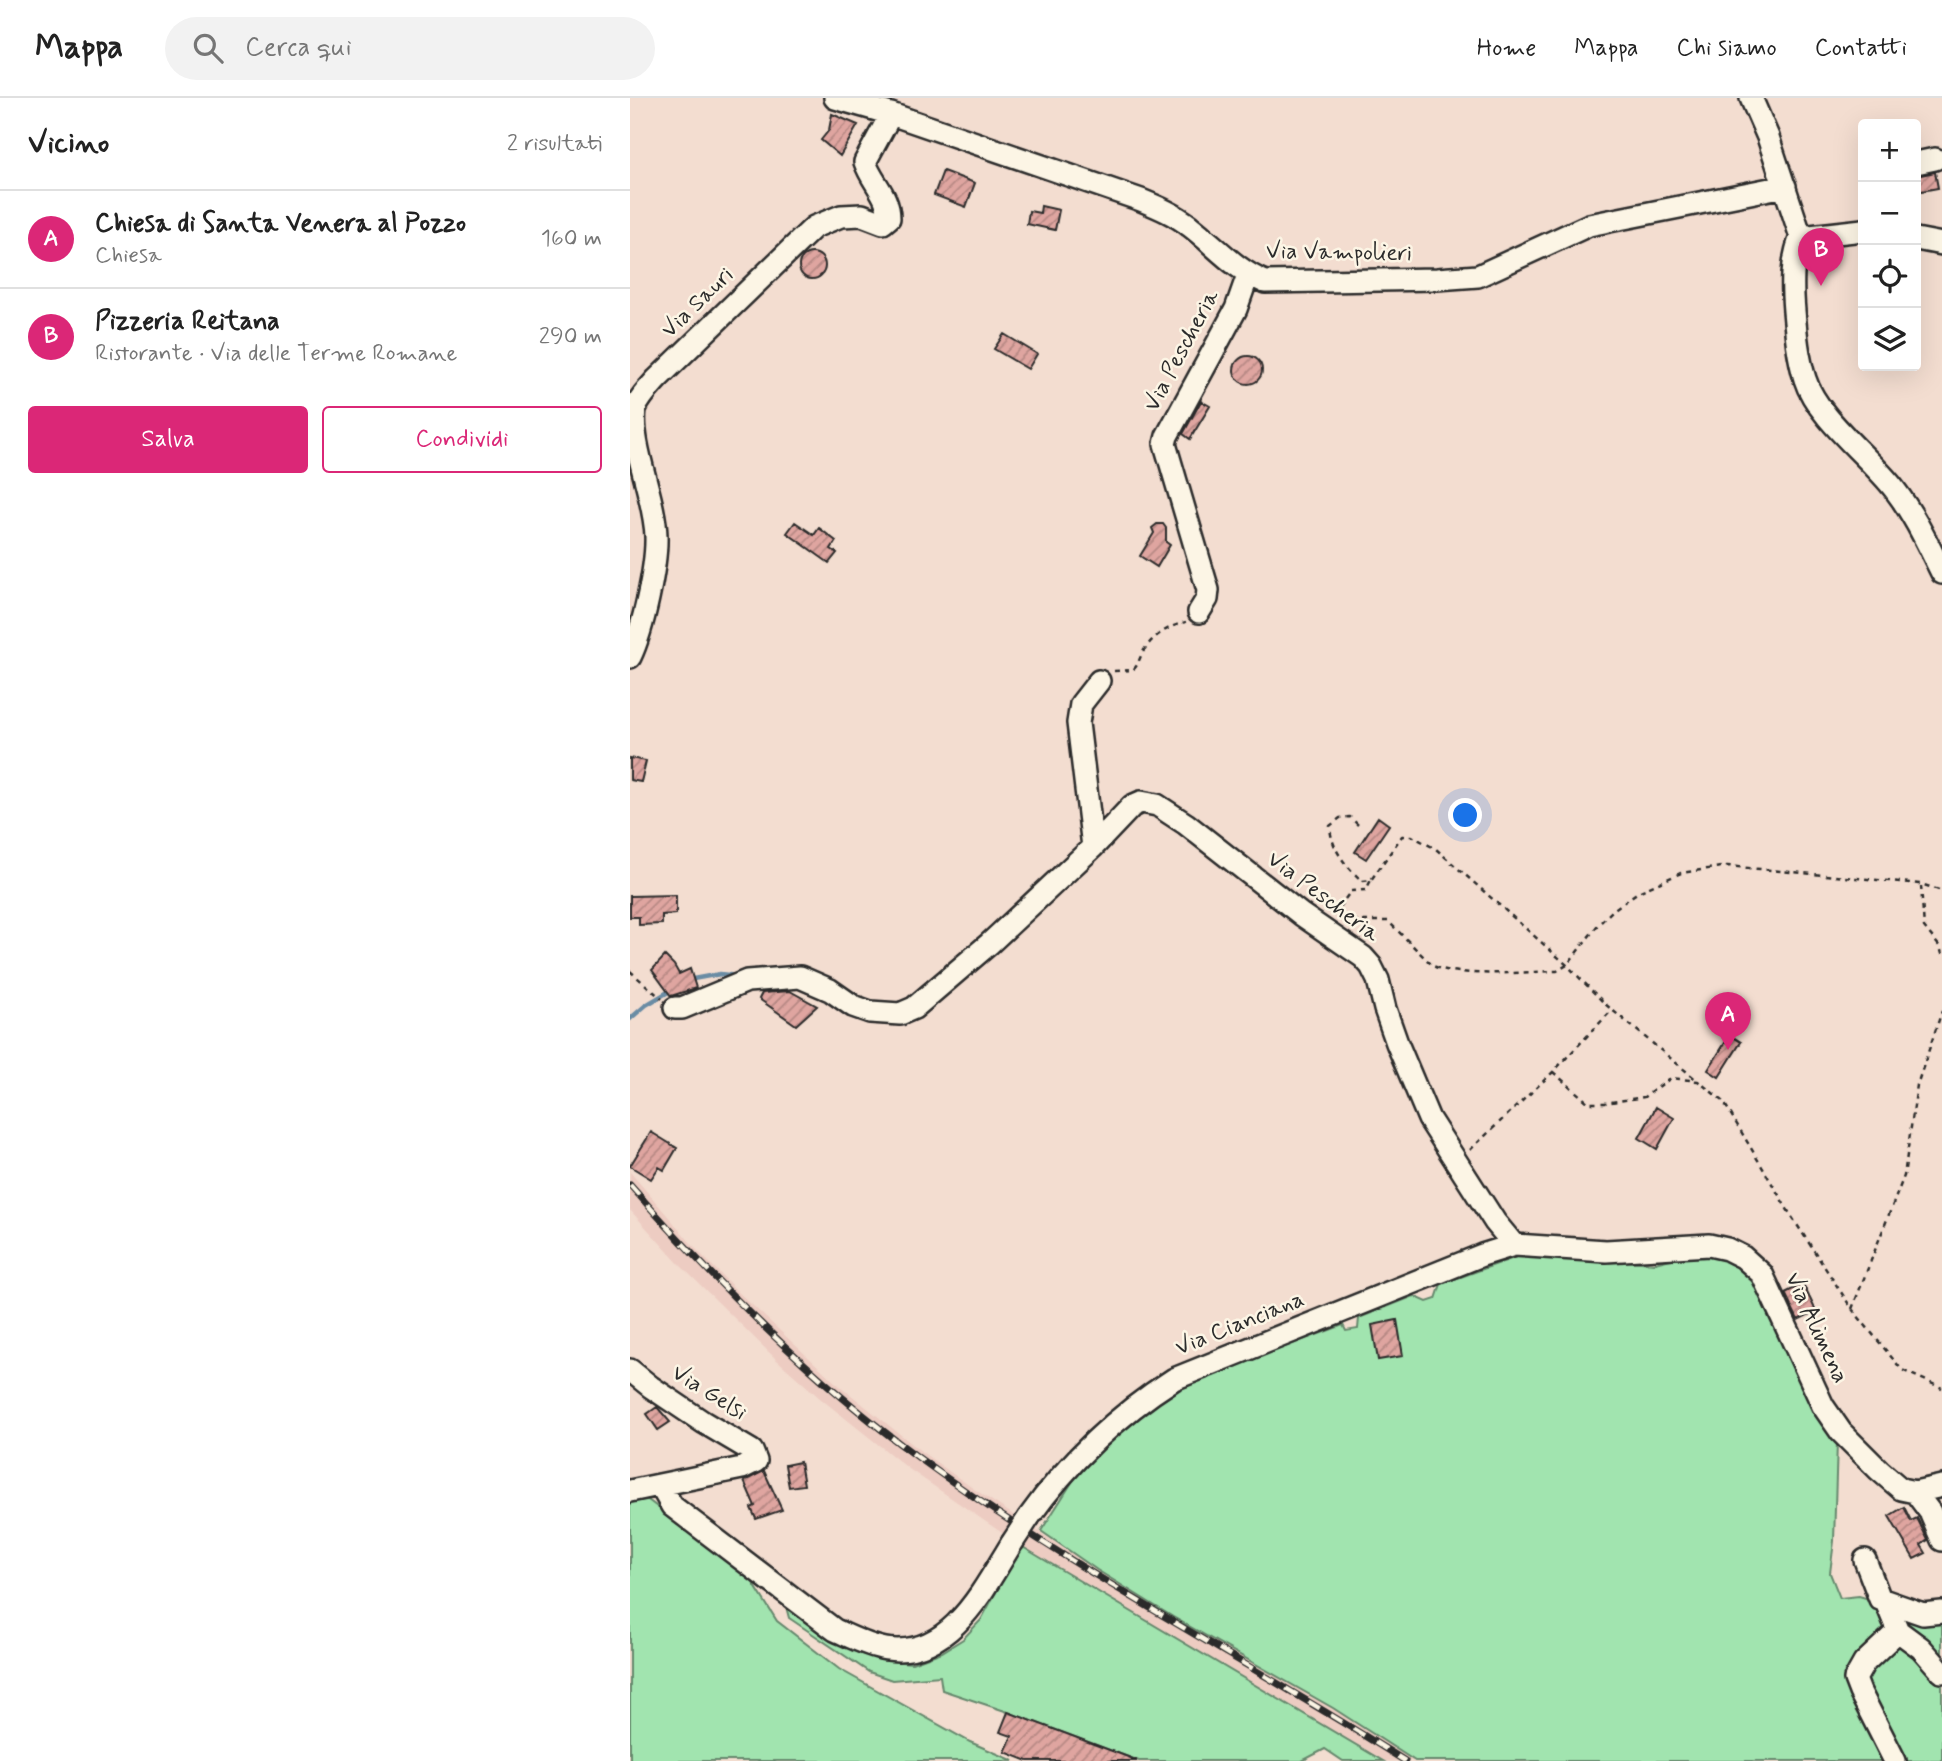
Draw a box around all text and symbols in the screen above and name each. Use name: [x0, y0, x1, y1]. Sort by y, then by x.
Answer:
search box: [165, 17, 655, 80]
text: Mappa: [35, 26, 123, 70]
icon: search: [189, 29, 227, 67]
text: Cerca qui: [245, 31, 352, 65]
text: Home: [1477, 33, 1536, 64]
text: Mappa: [1574, 33, 1638, 64]
text: Chi siamo: [1676, 33, 1777, 64]
text: Contatti: [1815, 33, 1907, 64]
map controls: [1858, 119, 1921, 371]
button: +: [1858, 119, 1921, 182]
text: Vicino: [28, 124, 109, 163]
text: 2 risultati: [507, 129, 602, 159]
button: −: [1858, 182, 1921, 245]
text: Chiesa di Santa Venera al Pozzo: [95, 207, 466, 241]
text: A: [43, 224, 59, 254]
text: 160 m: [541, 224, 602, 254]
pin: B: [1798, 228, 1844, 286]
street label: Via Vampolieri: [1266, 237, 1412, 269]
text: Chiesa: [95, 241, 162, 271]
button: locate: [1858, 245, 1921, 308]
street label: Via Sauri: [655, 261, 741, 345]
street label: Via Pescheria: [1137, 285, 1227, 417]
text: Pizzeria Reitana: [95, 305, 280, 339]
button: layers: [1858, 308, 1921, 371]
text: B: [44, 322, 58, 352]
text: 290 m: [539, 322, 602, 352]
text: Ristorante · Via delle Terme Romane: [95, 339, 457, 369]
button: Salva: [28, 406, 308, 473]
button: Condividi: [322, 406, 602, 473]
your location: [1448, 798, 1482, 832]
street label: Via Pescheria: [1261, 845, 1385, 949]
pin: A: [1705, 992, 1751, 1050]
street label: Via Alimena: [1777, 1268, 1855, 1388]
street label: Via Cianciana: [1171, 1285, 1309, 1363]
street label: Via Gelsi: [666, 1358, 752, 1428]

